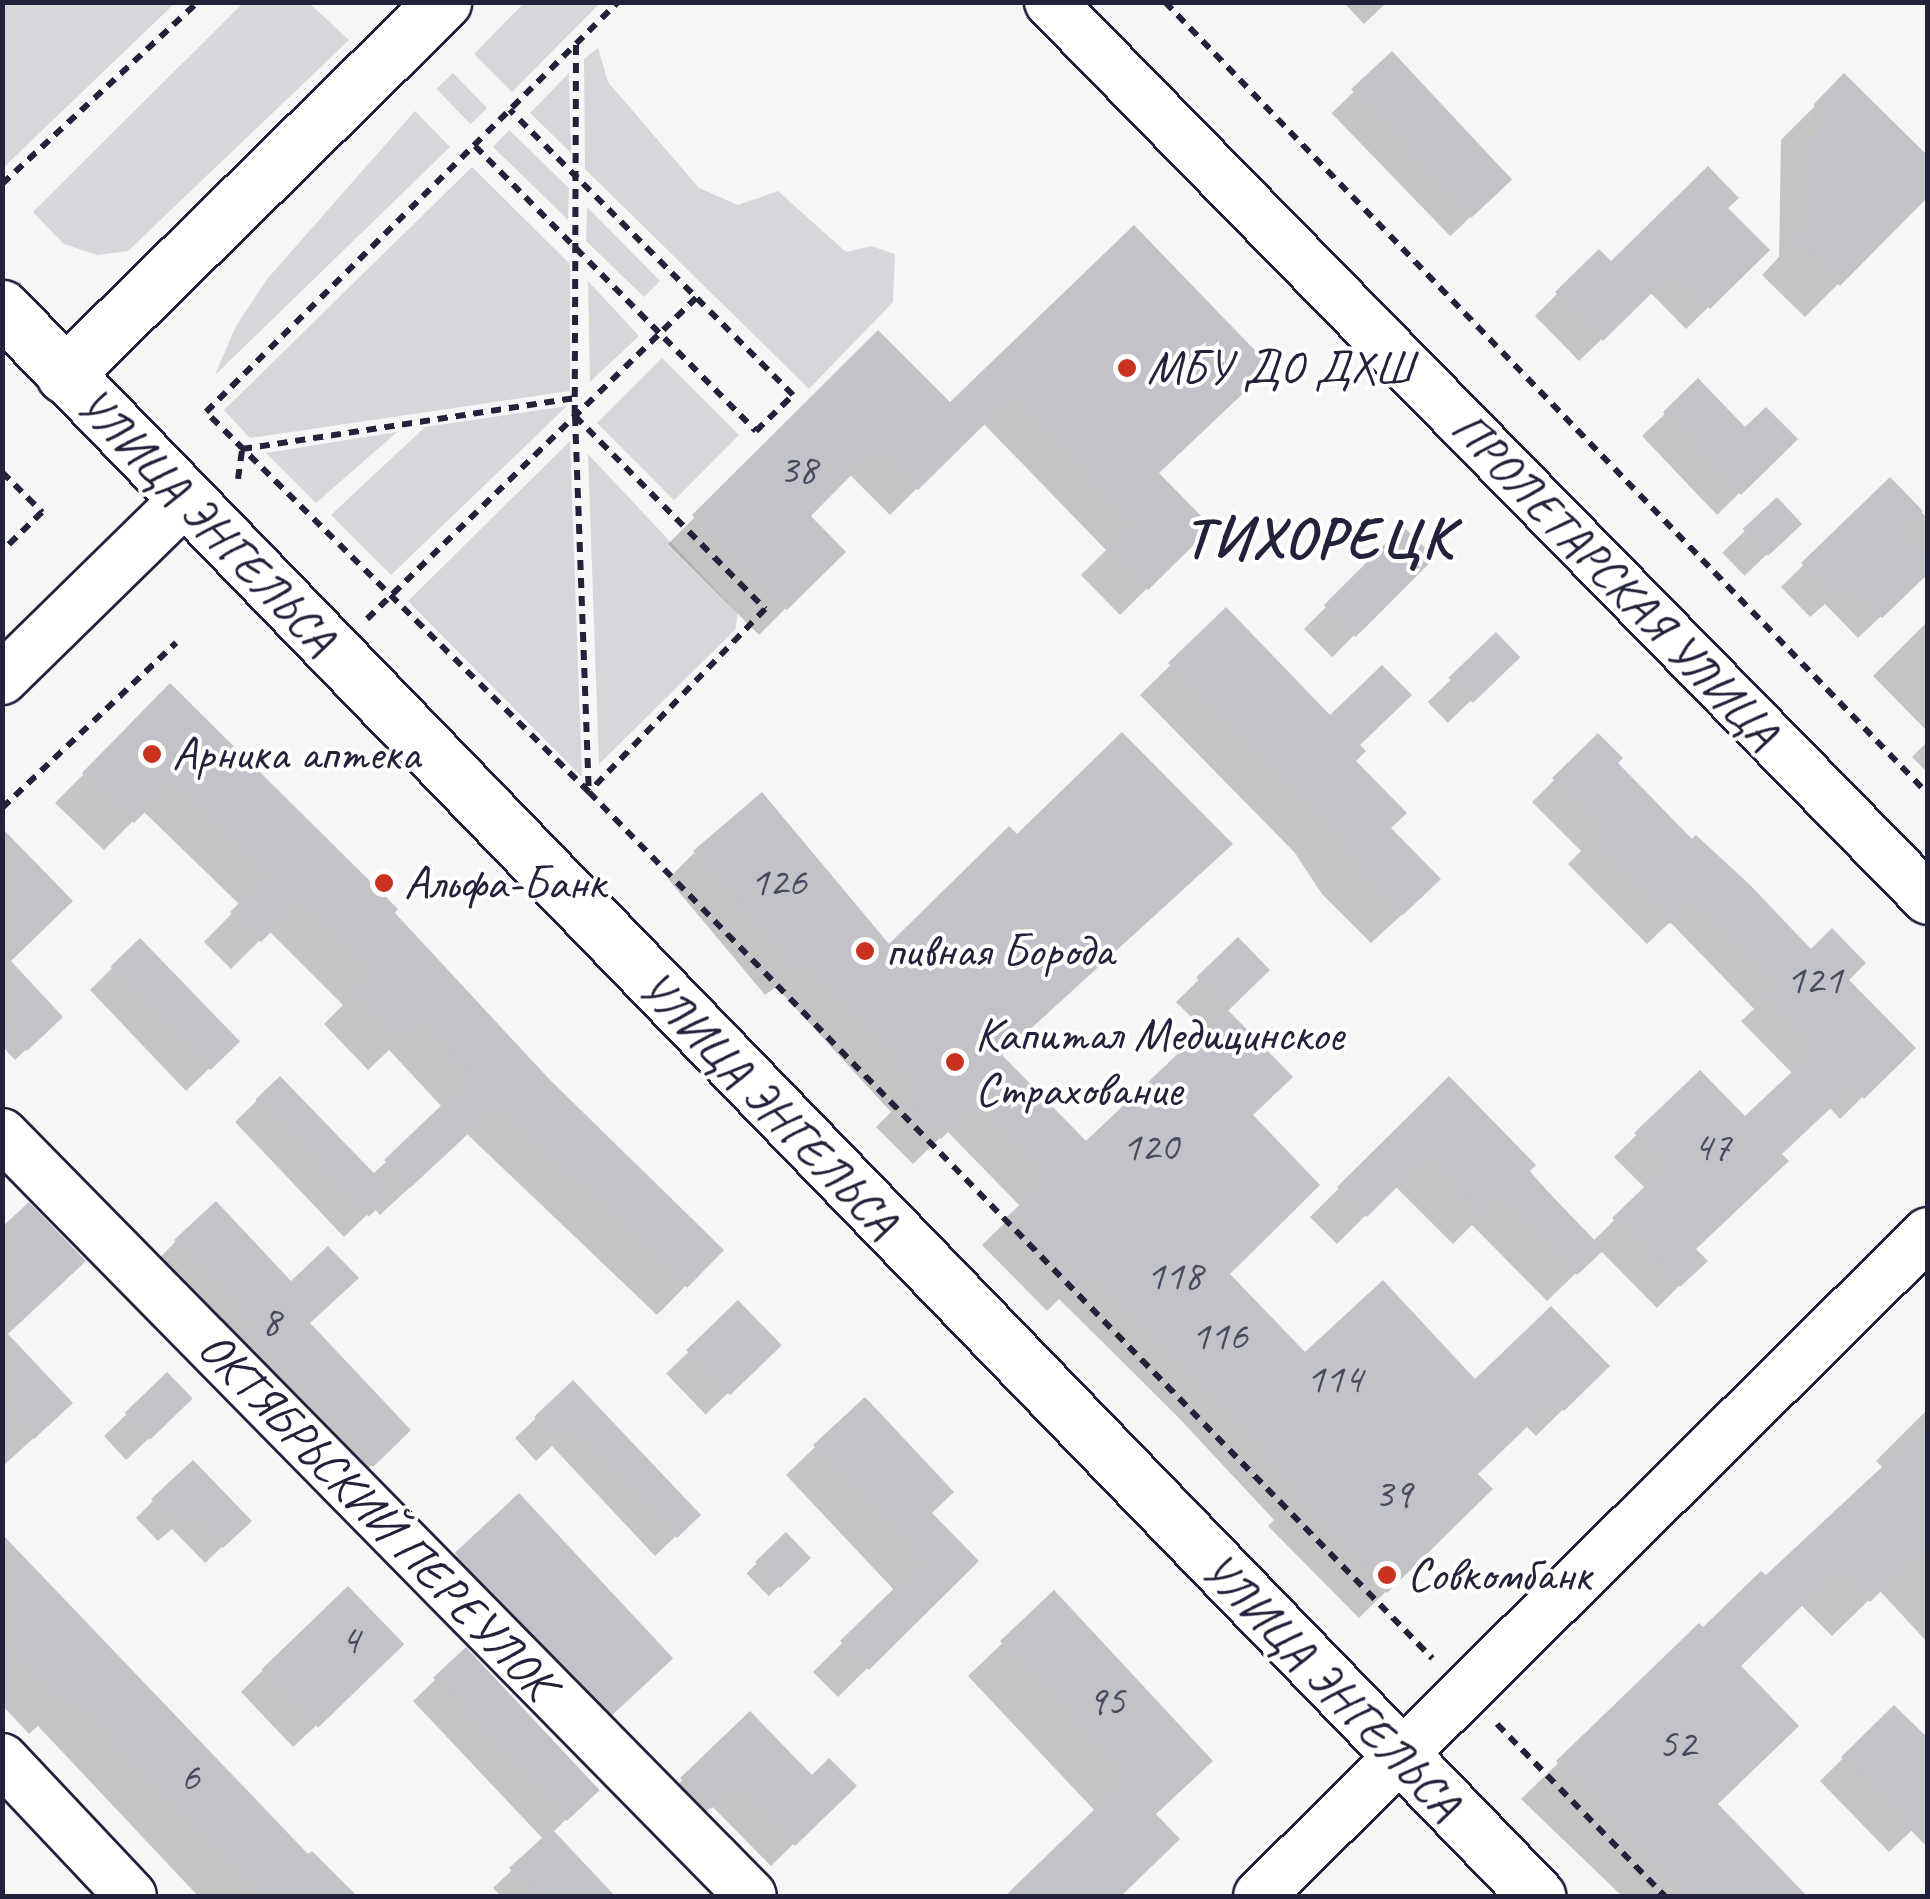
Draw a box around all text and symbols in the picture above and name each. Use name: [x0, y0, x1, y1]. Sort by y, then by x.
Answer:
place label: МБУ ДО ДХШ: [1147, 339, 1412, 397]
marker: МБУ ДО ДХШ: [1116, 357, 1138, 379]
street label: УЛИЦА ЭНГЕЛЬСА: [64, 376, 348, 666]
street label: ПРОЛЕТАРСКАЯ УЛИЦА: [1440, 400, 1790, 760]
house number: 38: [779, 445, 817, 495]
district label: ТИХОРЕЦК: [1176, 503, 1462, 573]
place label: Арника аптека: [172, 725, 422, 783]
marker: Арника аптека: [141, 743, 163, 765]
place label: Альфа-Банк: [404, 854, 605, 912]
house number: 126: [750, 857, 806, 907]
marker: Альфа-Банк: [373, 872, 395, 894]
place label: пивная Борода: [885, 922, 1113, 980]
marker: пивная Борода: [854, 940, 876, 962]
house number: 121: [1786, 955, 1842, 1005]
street label: УЛИЦА ЭНГЕЛЬСА: [626, 959, 910, 1249]
place label: Капитал Медицинское Страхование: [975, 1005, 1343, 1118]
marker: Капитал Медицинское Страхование: [944, 1051, 966, 1073]
house number: 120: [1122, 1122, 1178, 1172]
house number: 47: [1693, 1122, 1731, 1172]
house number: 118: [1146, 1251, 1202, 1301]
house number: 8: [262, 1297, 280, 1347]
house number: 116: [1191, 1311, 1247, 1361]
street label: ОКТЯБРЬСКИЙ ПЕРЕУЛОК: [187, 1319, 567, 1711]
house number: 114: [1306, 1354, 1362, 1404]
house number: 39: [1374, 1469, 1412, 1519]
street label: УЛИЦА ЭНГЕЛЬСА: [1189, 1541, 1473, 1831]
place label: Совкомбанк: [1407, 1546, 1591, 1604]
marker: Совкомбанк: [1376, 1564, 1398, 1586]
house number: 4: [341, 1615, 359, 1665]
house number: 95: [1087, 1676, 1125, 1726]
house number: 52: [1658, 1719, 1696, 1769]
house number: 6: [181, 1752, 199, 1802]

